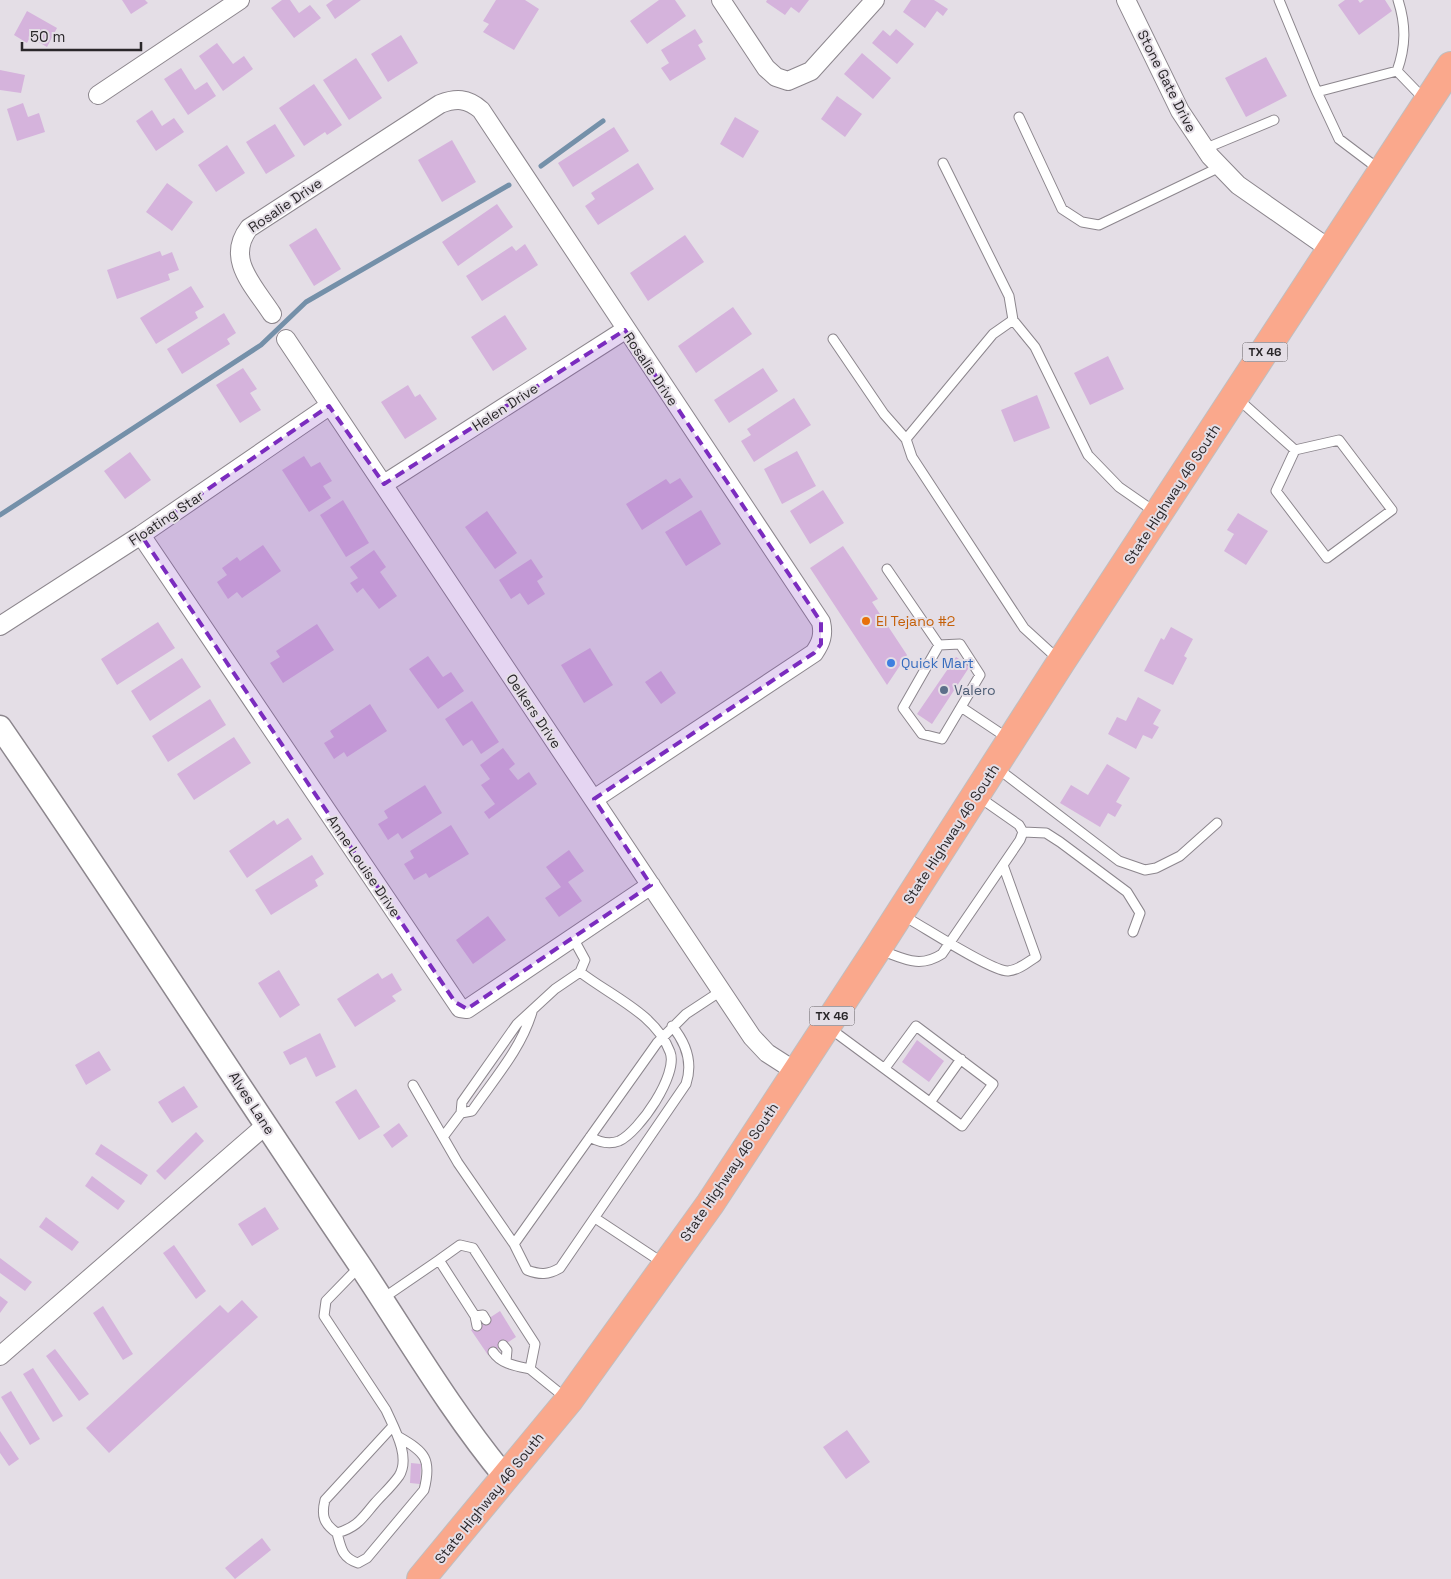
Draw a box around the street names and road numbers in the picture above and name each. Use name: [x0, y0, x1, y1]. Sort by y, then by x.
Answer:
street label: Stone Gate Drive: [1133, 27, 1201, 135]
street label: Rosalie Drive: [245, 174, 325, 236]
street label: Rosalie Drive: [620, 329, 682, 409]
road number: TX 46: [1242, 342, 1288, 362]
street label: Helen Drive: [469, 379, 541, 435]
street label: State Highway 46 South: [1120, 420, 1224, 568]
street label: Floating Star: [125, 486, 207, 550]
street label: Oelkers Drive: [502, 670, 566, 752]
street label: State Highway 46 South: [899, 760, 1003, 908]
street label: Anne Louise Drive: [323, 812, 405, 920]
road number: TX 46: [810, 1006, 854, 1026]
street label: Alves Lane: [225, 1068, 279, 1138]
street label: State Highway 46 South: [676, 1099, 782, 1245]
street label: State Highway 46 South: [431, 1429, 547, 1567]

